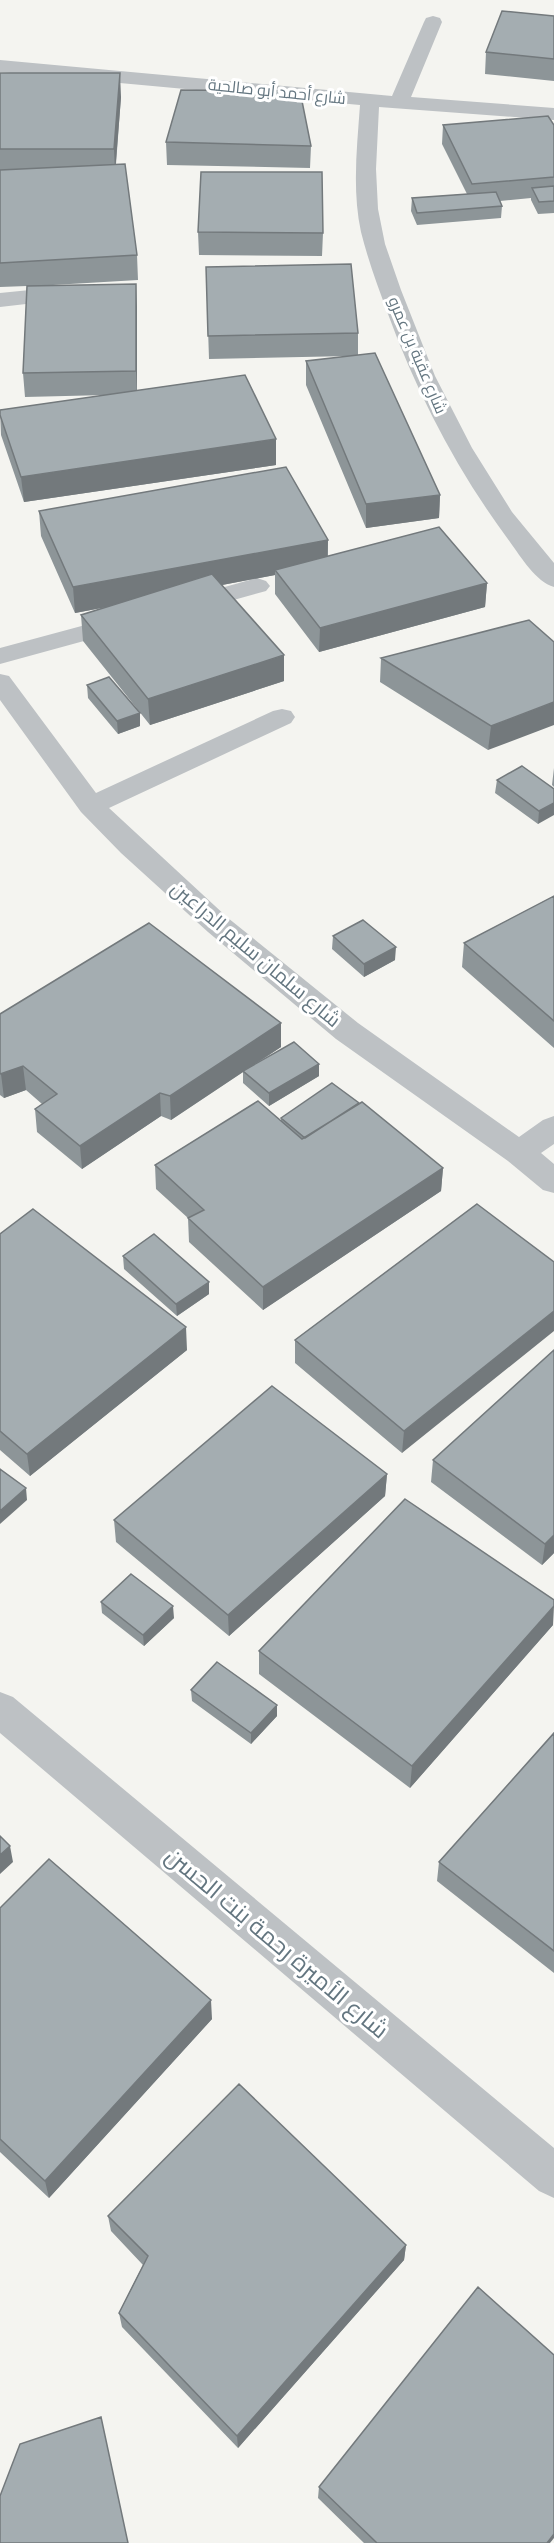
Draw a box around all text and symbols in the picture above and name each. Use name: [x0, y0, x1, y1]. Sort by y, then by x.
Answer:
street label: شارع أحمد أبو صالحية: [207, 74, 347, 110]
street label: شارع عقبة بن عمرو: [382, 293, 452, 417]
street label: شارع سلمان سليم الدراعين: [165, 875, 347, 1033]
street label: شارع الأميرة رحمة بنت الحسن: [159, 1839, 396, 2046]

